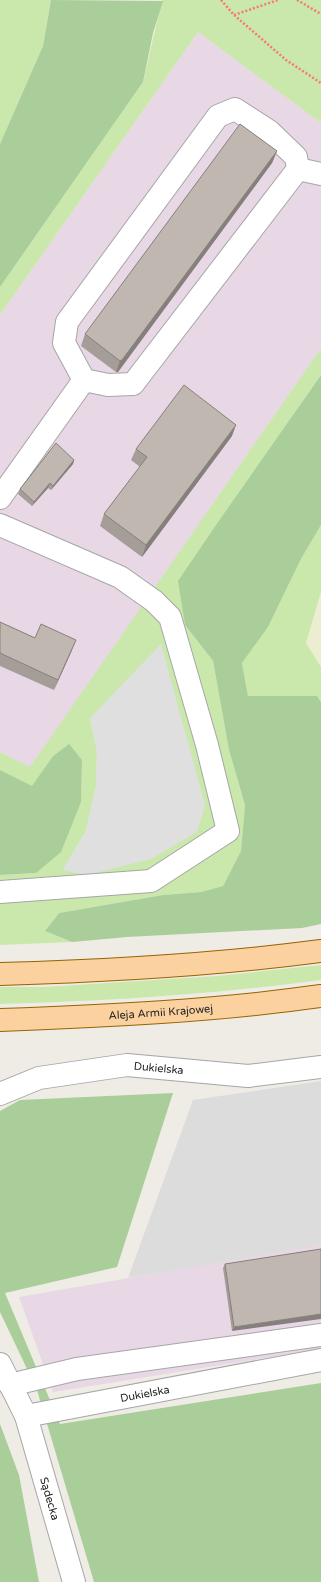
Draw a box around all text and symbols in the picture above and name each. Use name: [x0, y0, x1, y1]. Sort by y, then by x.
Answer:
street label: Aleja Armii Krajowej: [108, 1002, 214, 1022]
street label: Dukielska: [133, 1059, 184, 1077]
street label: Dukielska: [119, 1382, 171, 1405]
street label: Sądecka: [38, 1476, 62, 1522]

